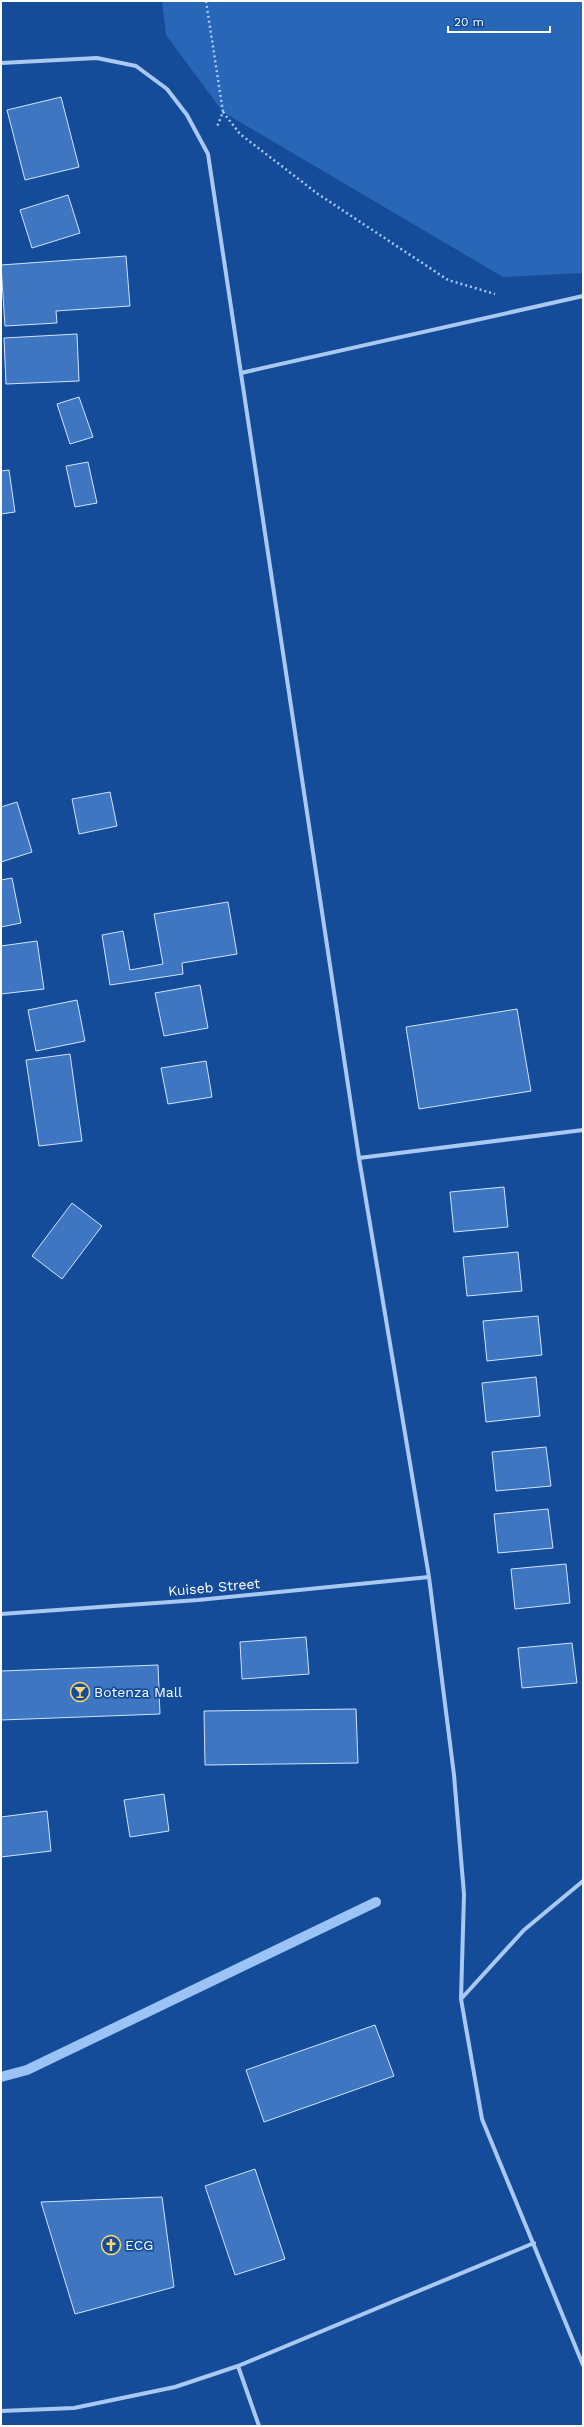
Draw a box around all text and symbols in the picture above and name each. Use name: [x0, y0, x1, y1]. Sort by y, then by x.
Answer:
scale bar: [448, 8, 550, 34]
text: 20 m: [454, 15, 484, 29]
street label: Kuiseb Street: [167, 1575, 261, 1599]
bar icon: Botenza Mall: [69, 1681, 91, 1703]
place label: Botenza Mall: [94, 1684, 183, 1700]
church icon: ECG: [100, 2234, 122, 2256]
place label: ECG: [125, 2237, 153, 2253]

